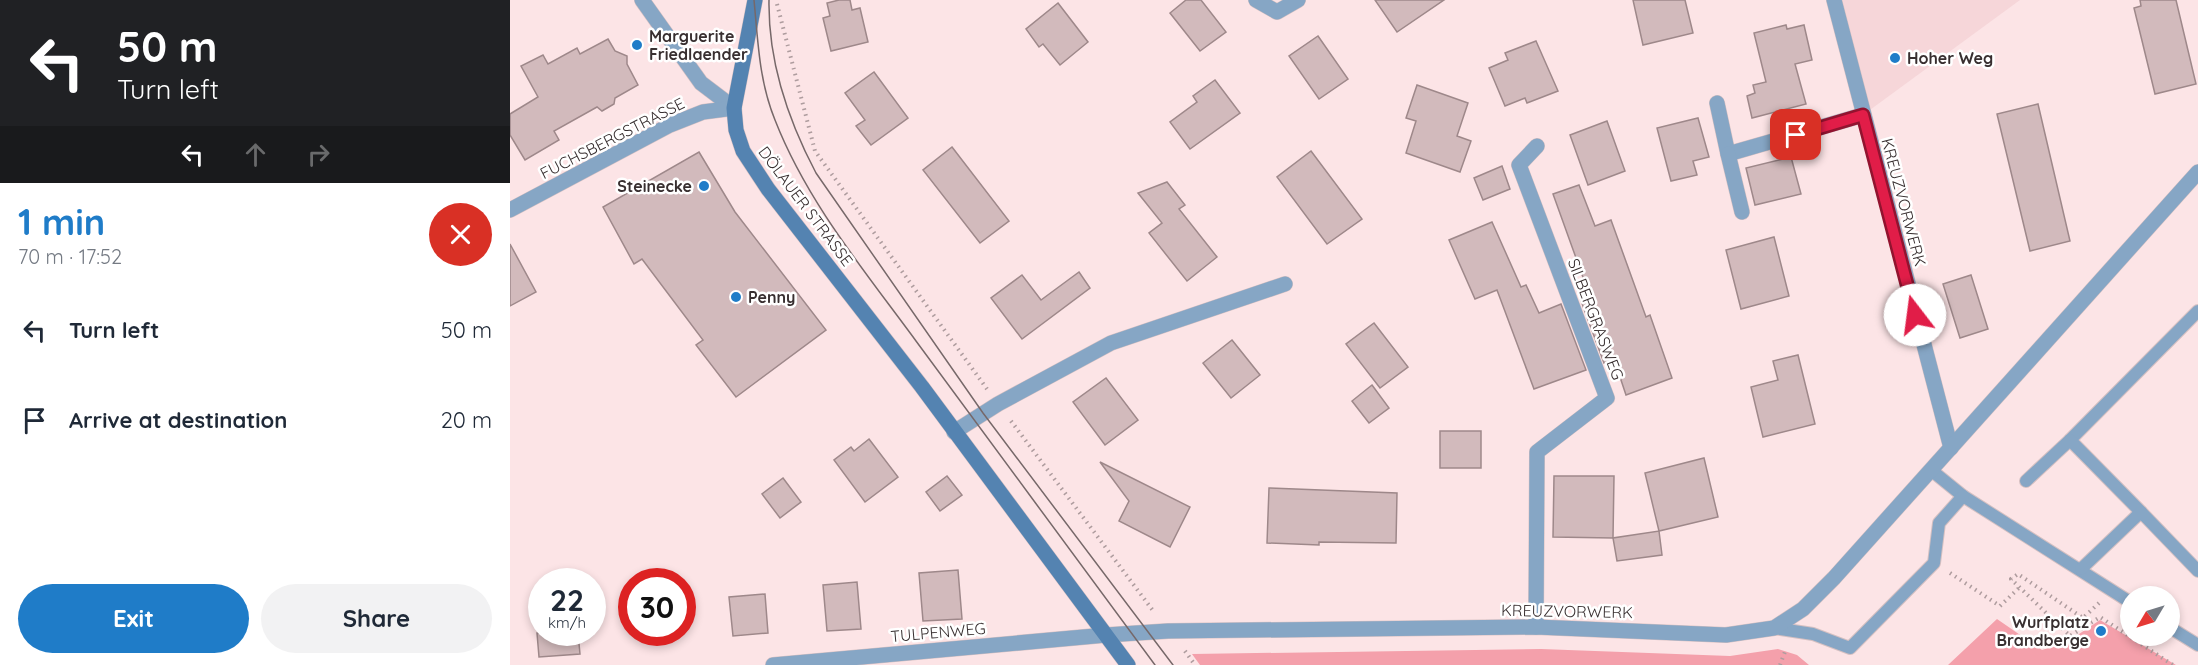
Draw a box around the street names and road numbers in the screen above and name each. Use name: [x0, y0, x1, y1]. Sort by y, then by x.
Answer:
street label: FUCHSBERGSTRASSE: [536, 93, 688, 183]
street label: KREUZVORWERK: [1877, 136, 1931, 268]
street label: DÖLAUER STRASSE: [754, 142, 858, 270]
street label: SILBERGRASWEG: [1564, 255, 1628, 383]
street label: KREUZVORWERK: [1501, 600, 1633, 622]
street label: TULPENWEG: [890, 618, 986, 646]

